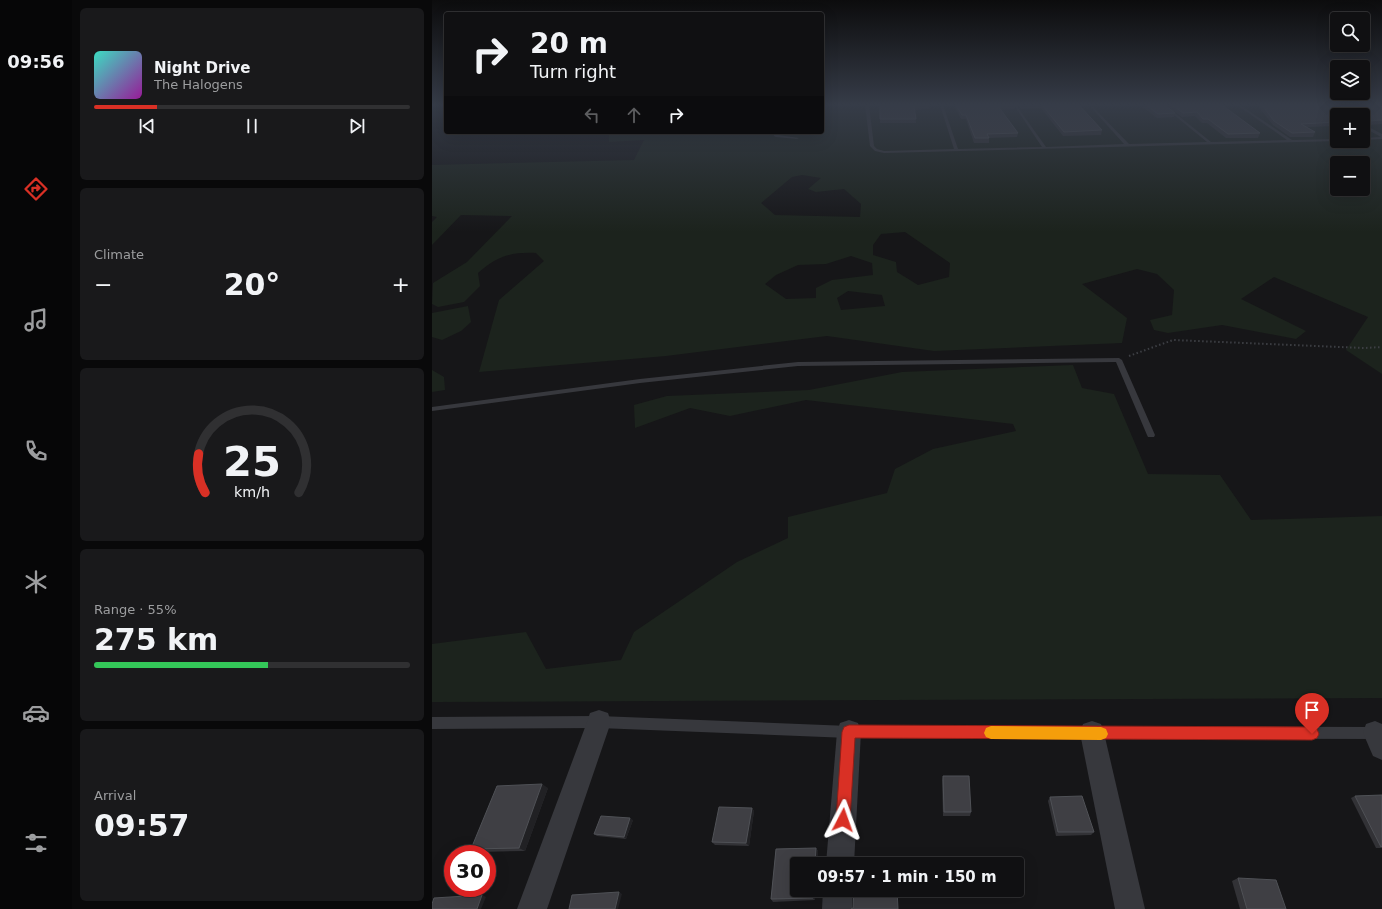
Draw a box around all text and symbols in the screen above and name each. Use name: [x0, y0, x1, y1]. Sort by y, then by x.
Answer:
map controls: [1330, 12, 1370, 196]
button: search: [1330, 12, 1370, 52]
text: 20 m: [530, 27, 608, 60]
icon: right: [464, 28, 516, 80]
text: 09:56: [7, 51, 65, 72]
text: Night Drive: [154, 59, 250, 77]
button: layers: [1330, 60, 1370, 100]
text: Turn right: [530, 61, 616, 82]
text: The Halogens: [154, 77, 243, 92]
icon: left: [581, 104, 603, 126]
icon: ahead: [623, 104, 645, 126]
icon: right: [665, 104, 687, 126]
button: +: [1330, 108, 1370, 148]
icon: previous: [136, 115, 158, 137]
icon: pause: [241, 115, 263, 137]
icon: next: [346, 115, 368, 137]
button: −: [1330, 156, 1370, 196]
icon: directions: [22, 175, 50, 203]
text: Climate: [94, 247, 144, 262]
text: 20°: [224, 267, 280, 302]
text: −: [94, 272, 112, 297]
text: +: [392, 272, 410, 297]
icon: music: [22, 306, 50, 334]
text: 25: [223, 436, 281, 485]
icon: phone: [22, 437, 50, 465]
text: km/h: [234, 483, 270, 499]
icon: climate: [22, 568, 50, 596]
text: Range · 55%: [94, 602, 177, 617]
text: 275 km: [94, 622, 218, 657]
pin: [1295, 693, 1329, 734]
icon: car: [22, 699, 50, 727]
icon: arrive: [1301, 699, 1323, 721]
text: Arrival: [94, 788, 136, 803]
position arrow: [822, 799, 864, 841]
text: 09:57: [94, 808, 190, 843]
icon: filters: [22, 829, 50, 857]
speed limit sign: 30: [444, 845, 496, 897]
text: 09:57 · 1 min · 150 m: [817, 868, 997, 886]

